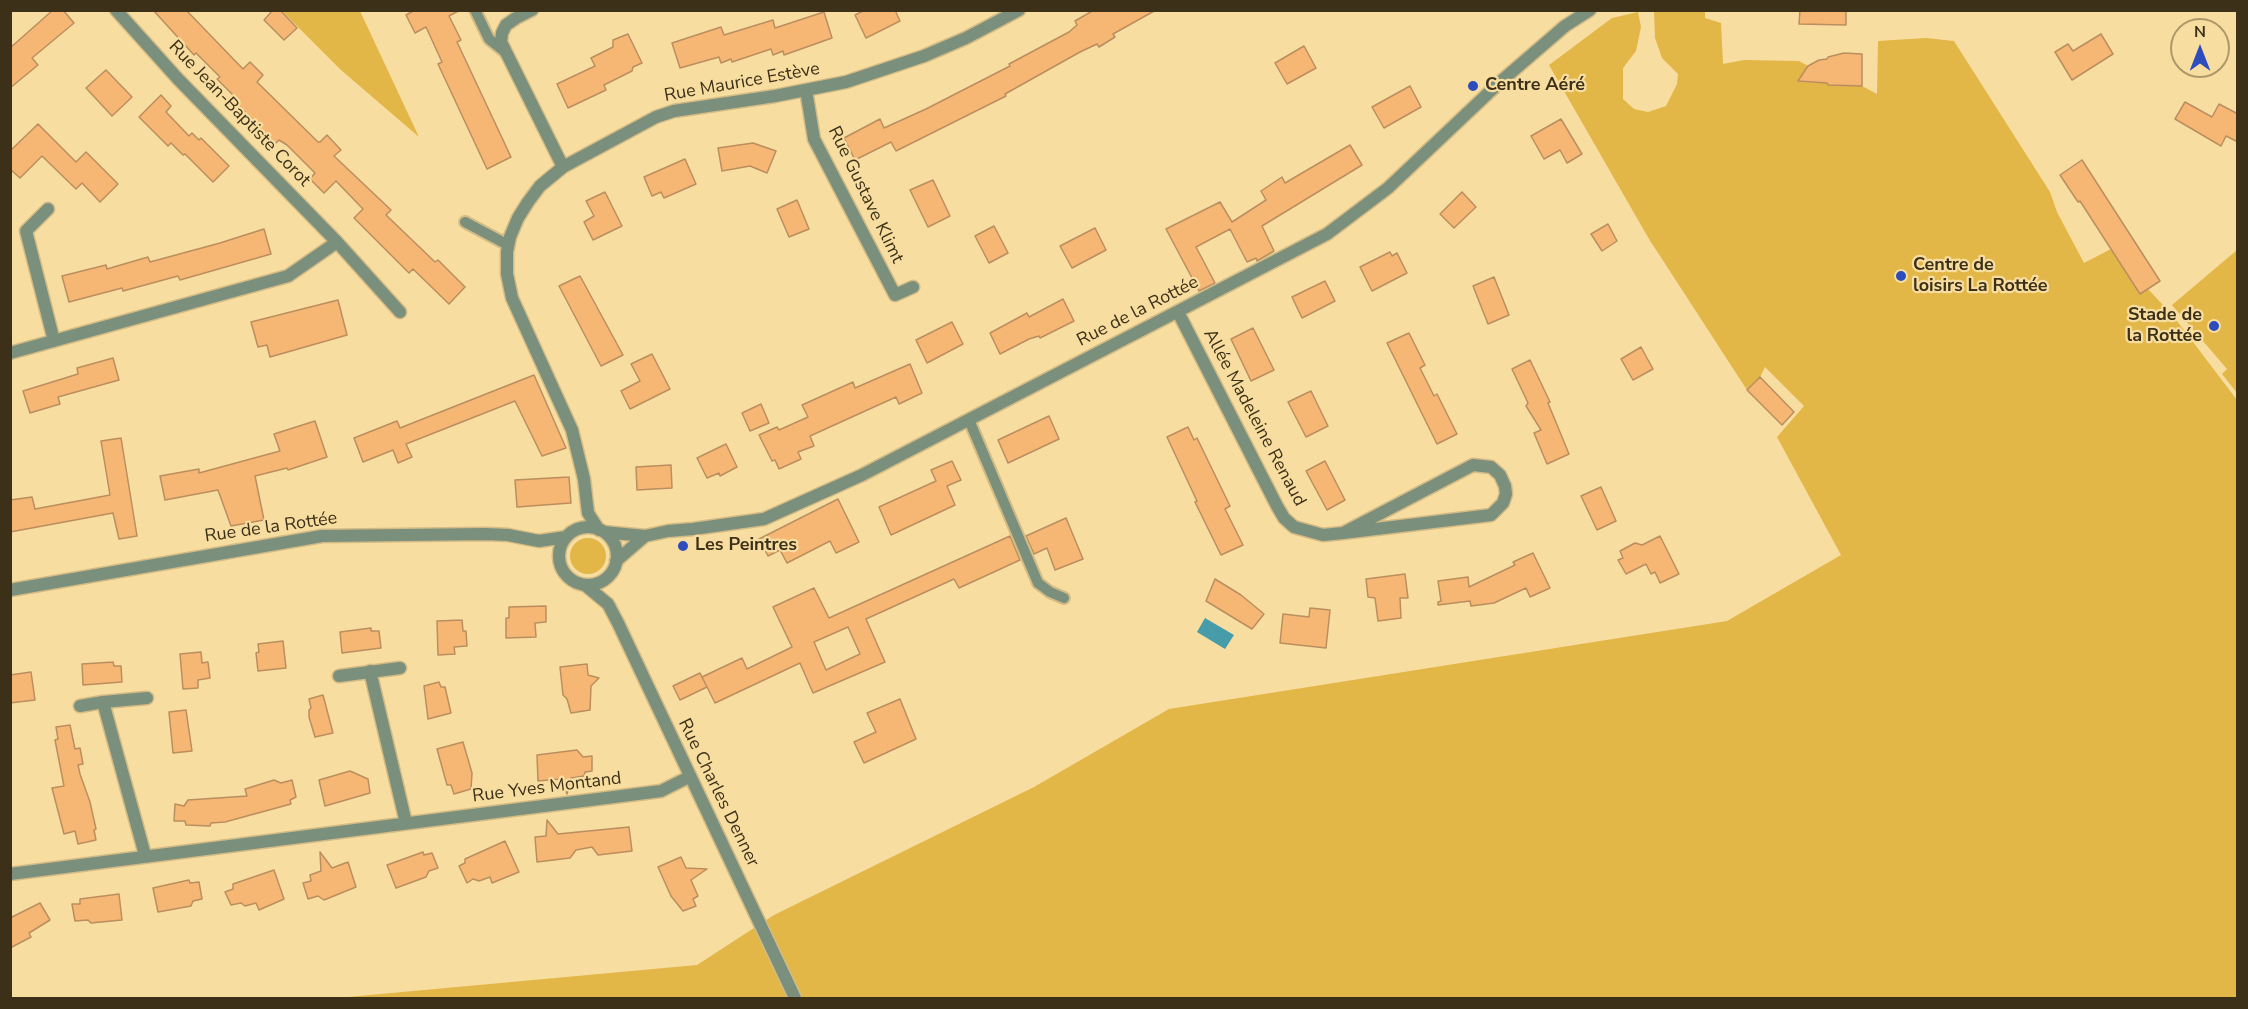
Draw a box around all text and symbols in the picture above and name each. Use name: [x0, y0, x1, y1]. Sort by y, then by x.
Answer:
north arrow: [2170, 18, 2230, 78]
text: N: [2194, 21, 2206, 43]
street label: Rue Jean-Baptiste Corot: [164, 36, 314, 192]
street label: Rue Maurice Estève: [662, 59, 822, 107]
place label: Centre Aéré: [1485, 75, 1585, 97]
marker: Centre Aéré: [1466, 79, 1480, 93]
street label: Rue Gustave Klimt: [822, 123, 908, 267]
place label: Centre de loisirs La Rottée: [1913, 255, 2048, 298]
marker: Centre de loisirs La Rottée: [1894, 269, 1908, 283]
street label: Rue de la Rottée: [1074, 272, 1202, 352]
place label: Stade de la Rottée: [2126, 305, 2202, 348]
marker: Stade de la Rottée: [2207, 319, 2221, 333]
street label: Allée Madeleine Renaud: [1198, 326, 1310, 510]
street label: Rue de la Rottée: [203, 508, 339, 548]
place label: Les Peintres: [695, 535, 797, 557]
marker: Les Peintres: [676, 539, 690, 553]
street label: Rue Charles Denner: [673, 715, 763, 871]
street label: Rue Yves Montand: [471, 768, 623, 808]

